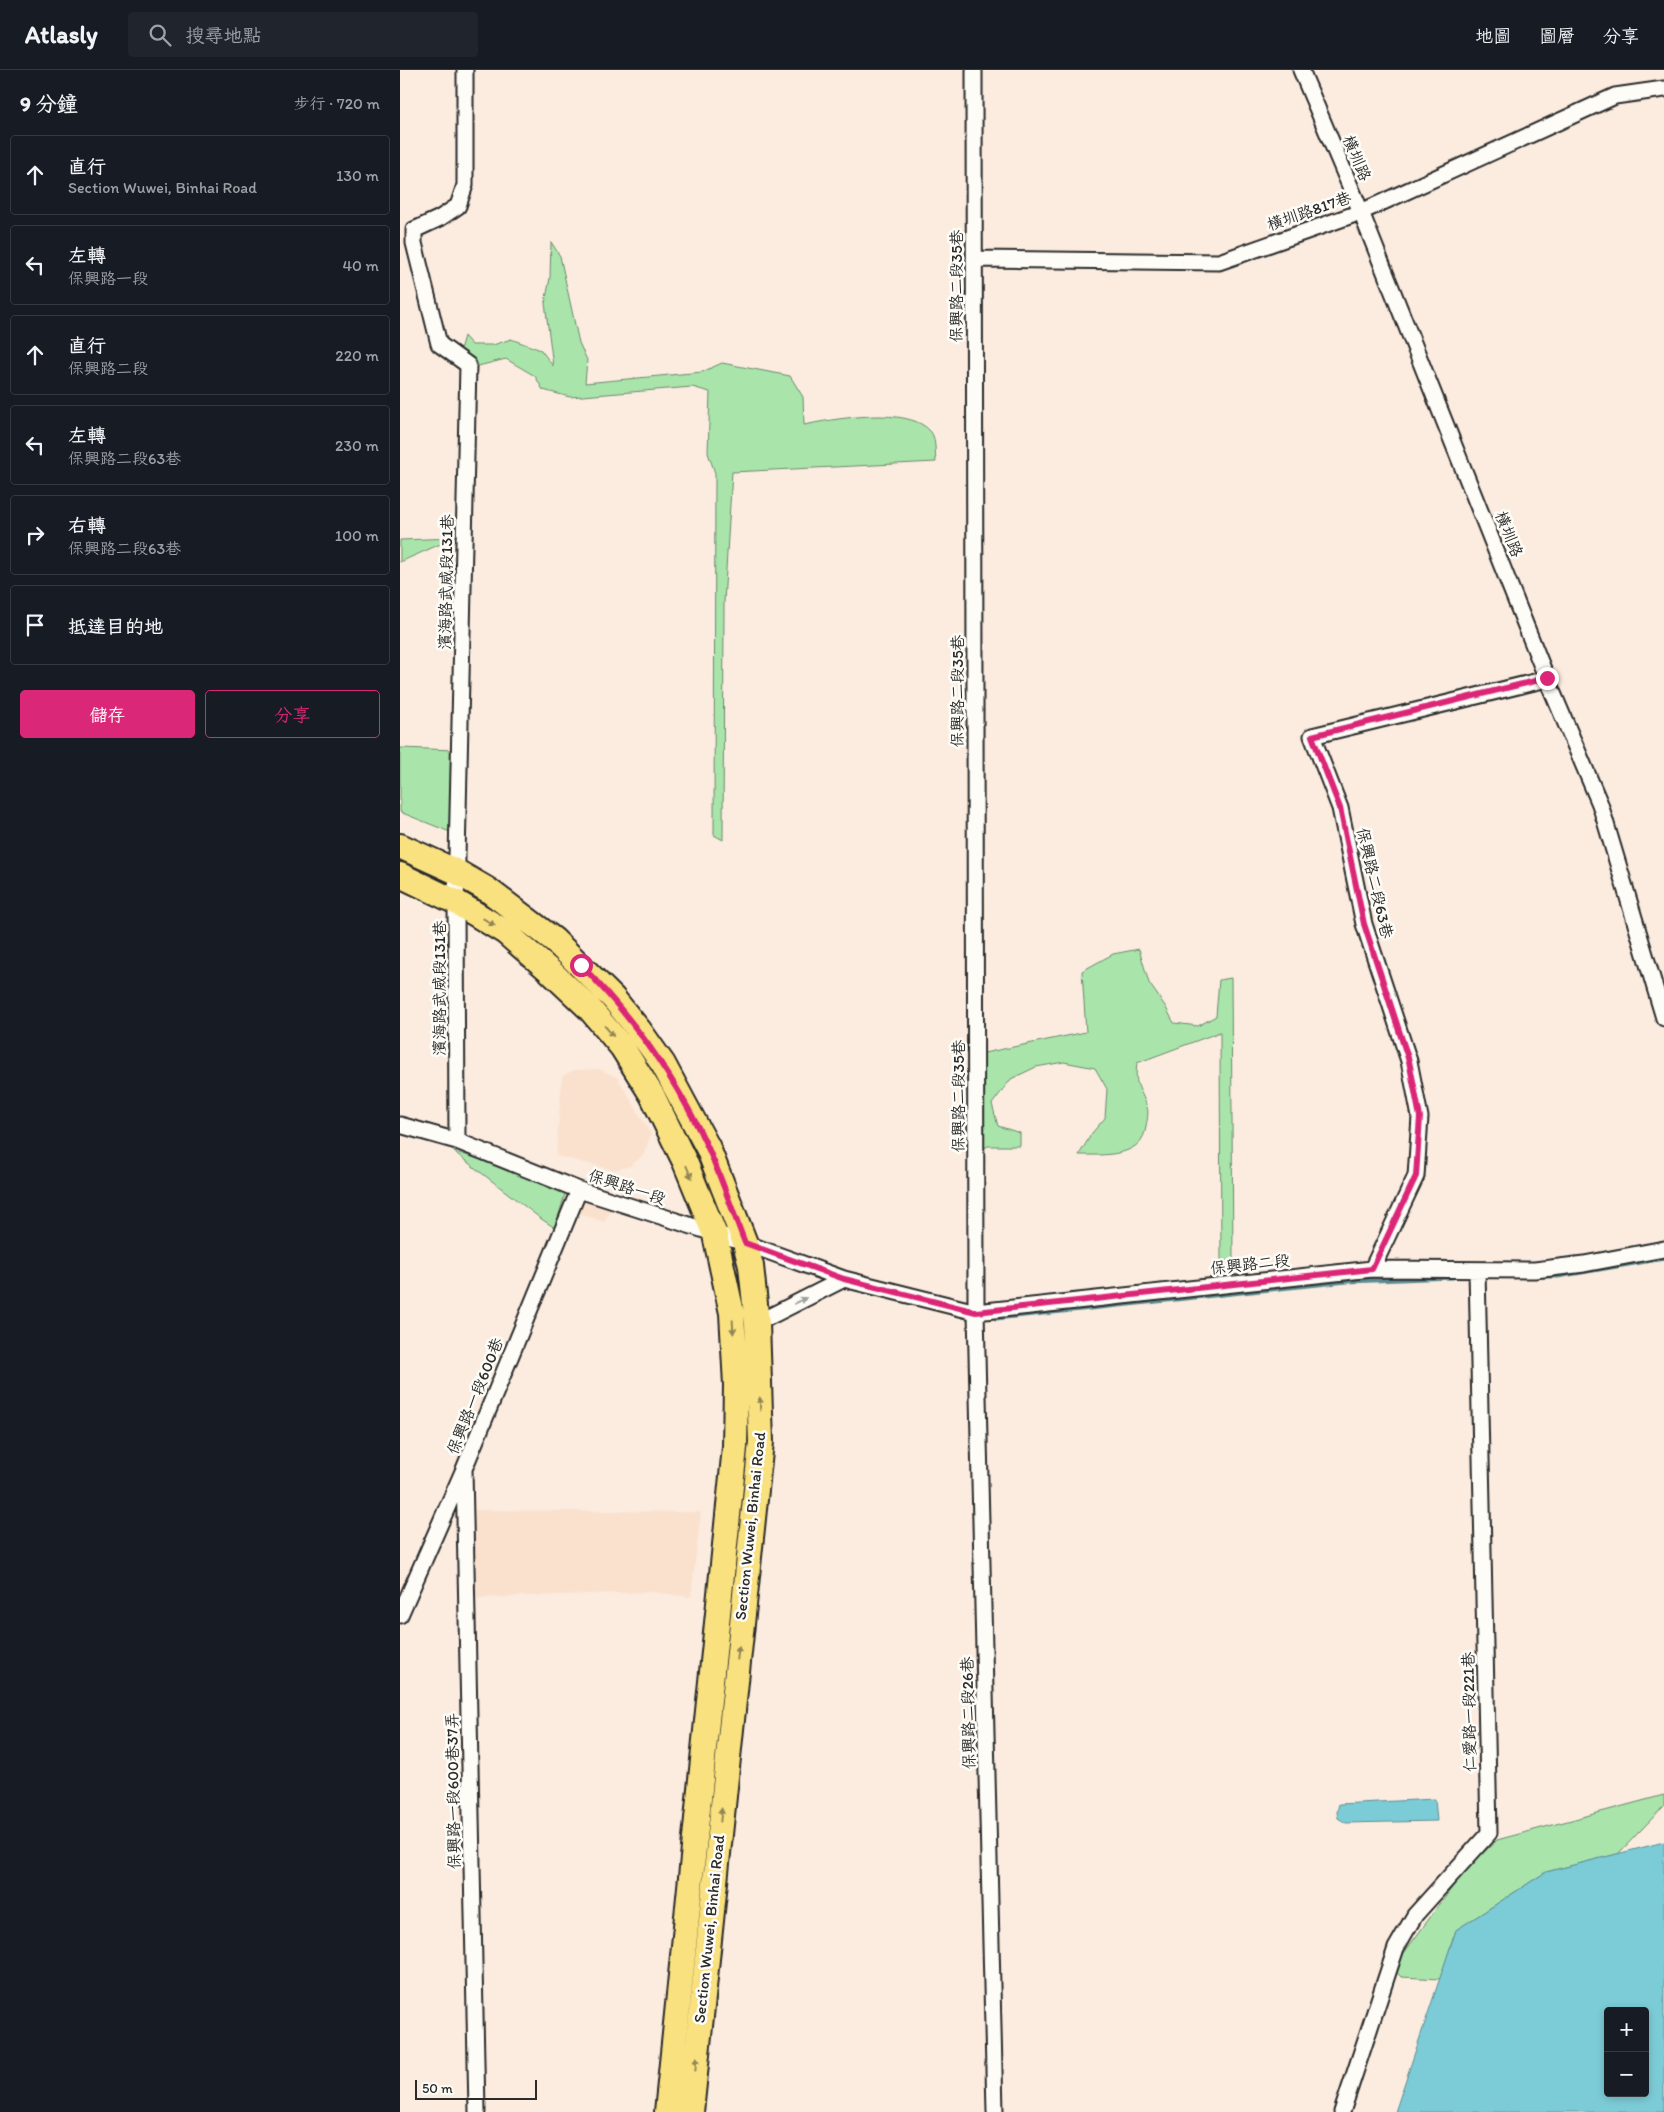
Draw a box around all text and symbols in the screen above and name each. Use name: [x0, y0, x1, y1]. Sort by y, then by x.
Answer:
search box: [128, 12, 478, 57]
text: Atlasly: [25, 20, 98, 49]
icon: search: [146, 21, 174, 49]
text: 搜尋地點: [186, 24, 262, 47]
text: 地圖: [1475, 25, 1511, 47]
text: 圖層: [1539, 25, 1575, 47]
text: 分享: [1603, 25, 1639, 47]
text: 9 分鐘: [20, 91, 78, 116]
text: 步行 · 720 m: [294, 94, 380, 113]
street label: 橫圳路: [1339, 132, 1375, 184]
text: 直行: [68, 155, 106, 178]
icon: ahead: [21, 161, 49, 189]
text: 130 m: [336, 166, 379, 185]
text: Section Wuwei, Binhai Road: [68, 178, 257, 197]
street label: 橫圳路817巷: [1264, 188, 1354, 234]
street label: 保興路二段35巷: [947, 229, 966, 343]
text: 左轉: [68, 244, 106, 267]
icon: left: [21, 251, 49, 279]
text: 40 m: [342, 256, 379, 275]
text: 保興路一段: [68, 269, 148, 288]
text: 直行: [68, 334, 106, 357]
icon: ahead: [21, 341, 49, 369]
text: 220 m: [335, 346, 379, 365]
text: 保興路二段: [68, 359, 148, 378]
text: 左轉: [68, 424, 106, 447]
icon: left: [21, 431, 49, 459]
text: 230 m: [335, 436, 379, 455]
text: 保興路二段63巷: [68, 449, 181, 468]
street label: 橫圳路: [1491, 508, 1527, 560]
text: 右轉: [68, 514, 106, 537]
street label: 濱海路武威段131巷: [435, 514, 457, 650]
icon: right: [21, 521, 49, 549]
text: 100 m: [335, 526, 379, 545]
text: 保興路二段63巷: [68, 539, 181, 558]
icon: arrive: [21, 611, 49, 639]
text: 抵達目的地: [68, 615, 163, 638]
street label: 保興路二段35巷: [948, 634, 967, 748]
route end: [1536, 667, 1559, 690]
button: 儲存: [20, 690, 195, 738]
button: 分享: [205, 690, 380, 738]
street label: 保興路二段63巷: [1353, 826, 1397, 940]
one-way arrow: [483, 918, 496, 927]
street label: 濱海路武威段131巷: [430, 920, 449, 1056]
route start: [570, 954, 593, 977]
one-way arrow: [603, 1025, 614, 1038]
street label: 保興路二段35巷: [949, 1039, 968, 1153]
one-way arrow: [685, 1165, 693, 1180]
street label: 保興路一段: [586, 1166, 668, 1208]
street label: 保興路二段: [1209, 1250, 1291, 1278]
one-way arrow: [793, 1297, 808, 1305]
one-way arrow: [729, 1320, 737, 1336]
street label: 保興路一段600巷: [443, 1335, 507, 1457]
one-way arrow: [755, 1396, 763, 1412]
street label: Section Wuwei, Binhai Road: [731, 1431, 769, 1621]
one-way arrow: [734, 1645, 742, 1661]
street label: 仁愛路一段221巷: [1458, 1652, 1480, 1772]
street label: 保興路二段26巷: [958, 1656, 978, 1770]
street label: 保興路一段600巷37弄: [442, 1712, 464, 1870]
one-way arrow: [717, 1807, 725, 1823]
street label: Section Wuwei, Binhai Road: [690, 1834, 728, 2024]
map controls: [1604, 2007, 1649, 2097]
button: +: [1604, 2007, 1649, 2052]
button: −: [1604, 2052, 1649, 2097]
one-way arrow: [692, 2055, 700, 2071]
scale bar: [415, 2077, 538, 2100]
text: 50 m: [422, 2080, 453, 2097]

